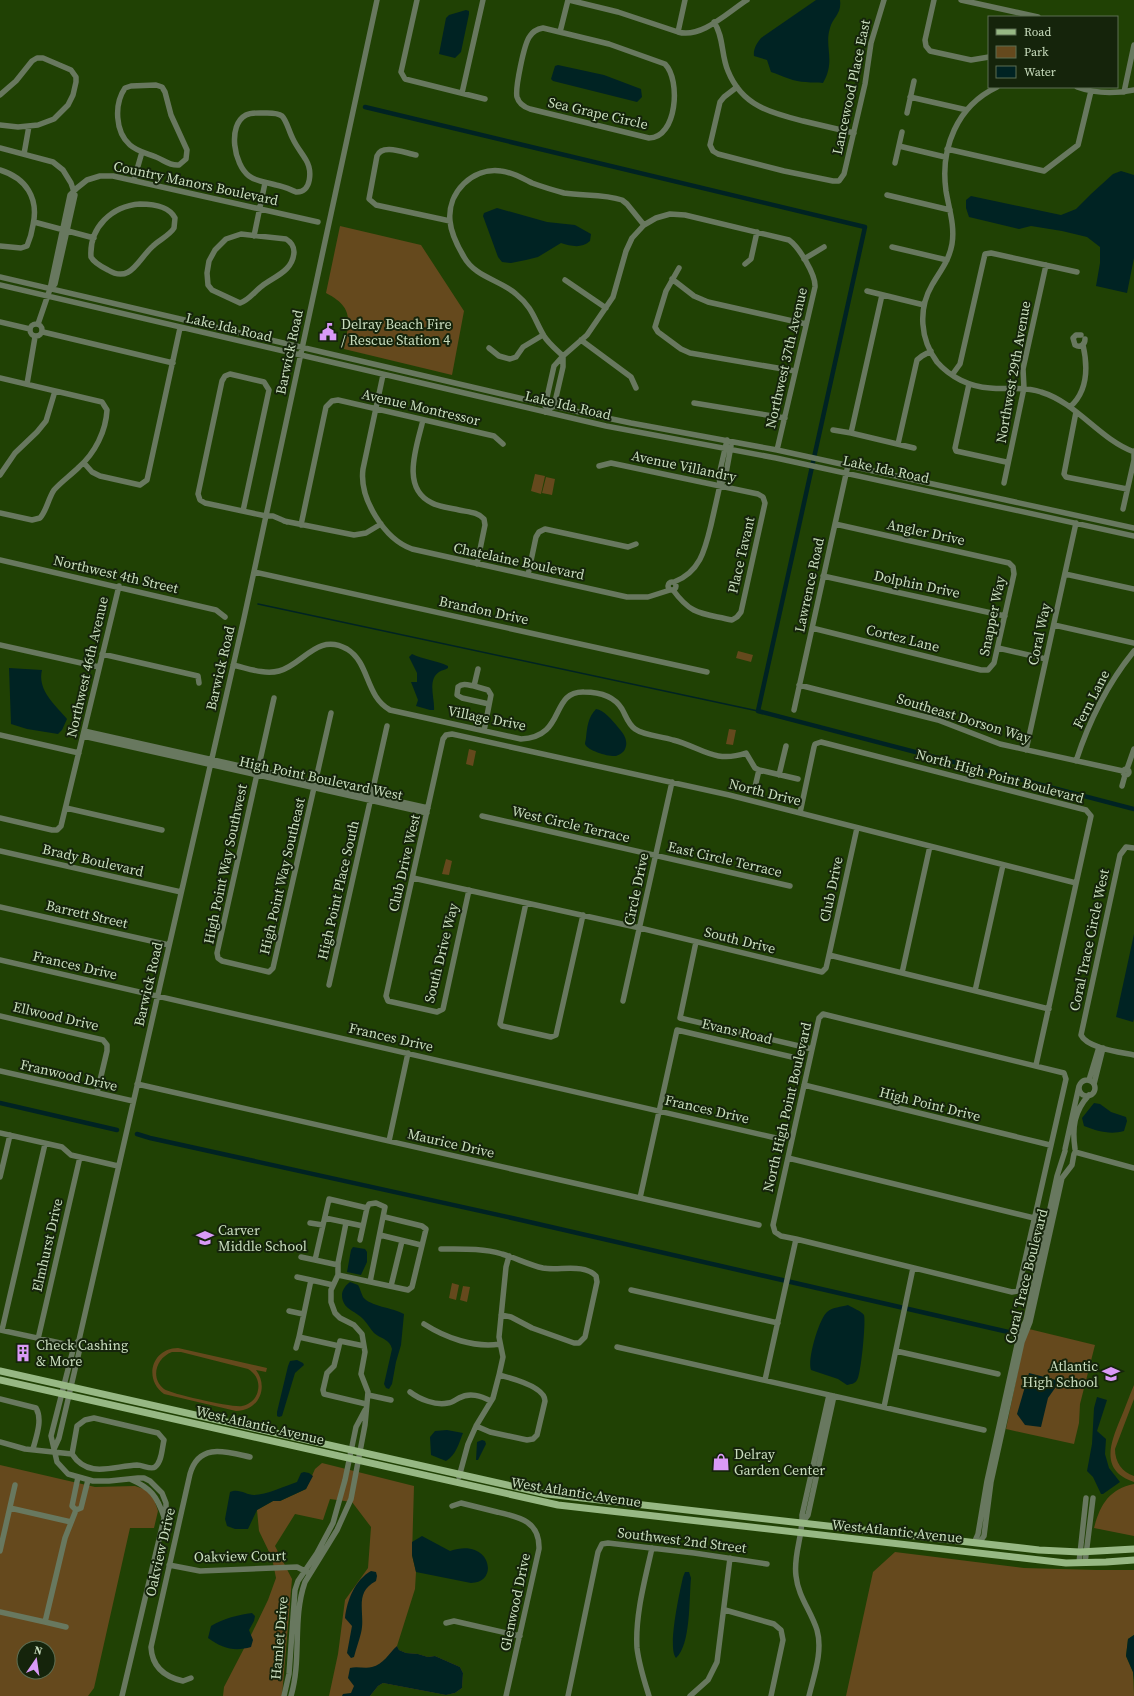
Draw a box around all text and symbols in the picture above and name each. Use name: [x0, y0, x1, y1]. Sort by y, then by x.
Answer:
legend: [988, 16, 1118, 88]
street label: Lancewood Place East: [827, 17, 875, 156]
text: Road: [1024, 24, 1051, 40]
text: Park: [1024, 44, 1049, 60]
text: Water: [1024, 64, 1056, 80]
street label: Sea Grape Circle: [546, 92, 650, 134]
street label: Country Manors Boulevard: [112, 156, 280, 210]
street label: Northwest 37th Avenue: [760, 286, 812, 430]
street label: Northwest 29th Avenue: [991, 299, 1035, 445]
street label: Lake Ida Road: [184, 307, 274, 347]
street label: Barwick Road: [270, 308, 308, 396]
place label: Delray Beach Fire / Rescue Station 4: [341, 314, 452, 350]
public building icon: Delray Beach Fire / Rescue Station 4: [318, 322, 338, 342]
street label: Avenue Montressor: [360, 384, 482, 430]
street label: Lake Ida Road: [523, 385, 613, 425]
street label: Avenue Villandry: [630, 445, 739, 487]
street label: Lake Ida Road: [841, 450, 931, 488]
street label: Place Tavant: [722, 514, 760, 595]
street label: Angler Drive: [885, 514, 967, 550]
street label: Lawrence Road: [789, 536, 829, 634]
street label: Chatelaine Boulevard: [452, 537, 586, 585]
street label: Northwest 4th Street: [52, 550, 181, 598]
street label: Dolphin Drive: [872, 565, 962, 603]
street label: Snapper Way: [974, 573, 1010, 658]
street label: Brandon Drive: [437, 591, 531, 629]
street label: Northwest 46th Avenue: [61, 595, 113, 739]
street label: Coral Way: [1023, 600, 1056, 667]
street label: Cortez Lane: [864, 619, 942, 657]
street label: Barwick Road: [201, 624, 239, 712]
street label: Fern Lane: [1068, 666, 1114, 732]
street label: Southeast Dorson Way: [895, 688, 1034, 748]
street label: Village Drive: [446, 701, 528, 735]
street label: North High Point Boulevard: [914, 744, 1086, 808]
street label: High Point Boulevard West: [238, 751, 405, 805]
street label: North Drive: [727, 773, 803, 811]
street label: High Point Way Southwest: [198, 782, 252, 946]
street label: High Point Way Southeast: [254, 795, 310, 956]
street label: West Circle Terrace: [510, 801, 632, 847]
street label: Club Drive West: [383, 812, 425, 914]
street label: High Point Place South: [312, 818, 364, 962]
street label: East Circle Terrace: [666, 836, 784, 882]
street label: Brady Boulevard: [40, 839, 146, 881]
street label: Circle Drive: [619, 851, 653, 927]
street label: Club Drive: [814, 855, 848, 923]
street label: Coral Trace Circle West: [1064, 867, 1114, 1013]
street label: Barrett Street: [44, 895, 130, 933]
street label: South Drive Way: [419, 900, 463, 1005]
street label: South Drive: [702, 921, 778, 959]
street label: Barwick Road: [129, 940, 167, 1028]
street label: Frances Drive: [31, 946, 119, 984]
street label: Ellwood Drive: [11, 996, 101, 1036]
street label: Evans Road: [700, 1013, 774, 1049]
street label: Frances Drive: [347, 1018, 435, 1056]
street label: North High Point Boulevard: [758, 1020, 816, 1194]
street label: Franwood Drive: [18, 1054, 120, 1096]
street label: High Point Drive: [877, 1082, 983, 1126]
street label: Frances Drive: [663, 1090, 751, 1128]
street label: Maurice Drive: [406, 1123, 496, 1163]
street label: Elmhurst Drive: [27, 1196, 67, 1294]
street label: Coral Trace Boulevard: [1000, 1207, 1052, 1345]
place label: Carver Middle School: [218, 1220, 307, 1256]
school or university icon: Carver Middle School: [195, 1228, 215, 1248]
place label: Check Cashing & More: [36, 1335, 128, 1371]
building icon: Check Cashing & More: [13, 1343, 33, 1363]
place label: Atlantic High School: [1022, 1356, 1098, 1392]
school or university icon: Atlantic High School: [1101, 1364, 1121, 1384]
street label: West Atlantic Avenue: [194, 1400, 326, 1450]
place label: Delray Garden Center: [734, 1444, 825, 1480]
shop icon: Delray Garden Center: [711, 1452, 731, 1472]
street label: West Atlantic Avenue: [510, 1472, 642, 1512]
street label: Oakview Drive: [140, 1506, 180, 1598]
street label: West Atlantic Avenue: [831, 1514, 963, 1548]
street label: Southwest 2nd Street: [616, 1522, 748, 1558]
street label: Oakview Court: [194, 1545, 287, 1567]
street label: Glenwood Drive: [495, 1551, 535, 1653]
street label: Hamlet Drive: [265, 1596, 293, 1680]
north arrow: [16, 1640, 56, 1680]
text: N: [33, 1643, 44, 1659]

